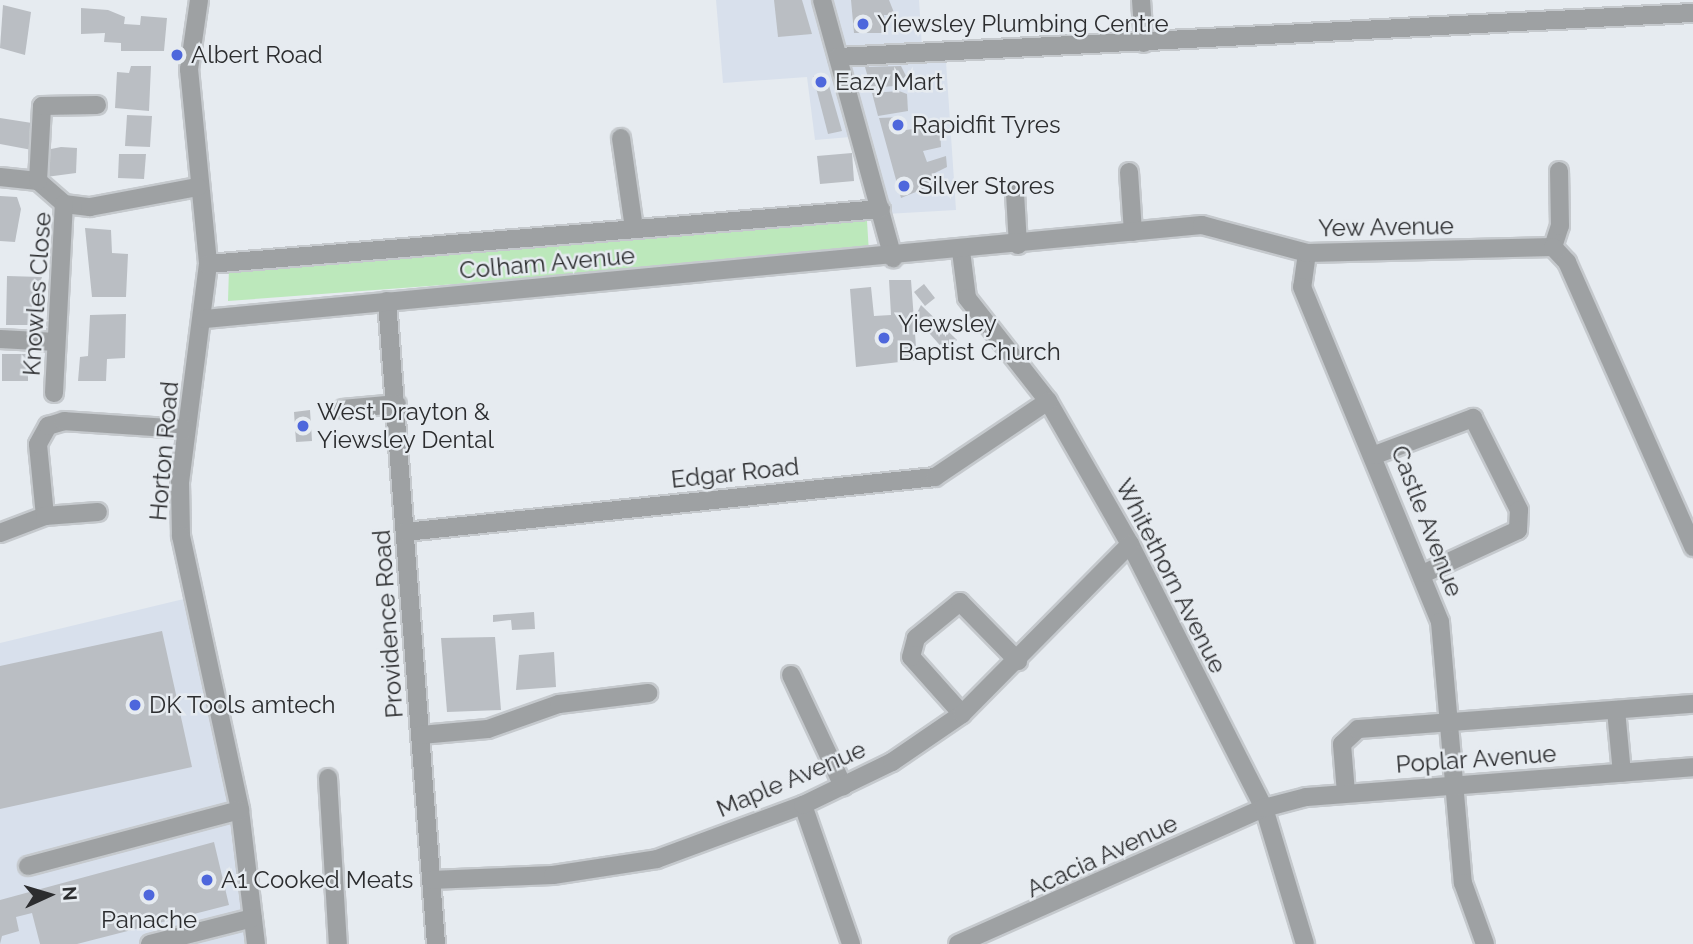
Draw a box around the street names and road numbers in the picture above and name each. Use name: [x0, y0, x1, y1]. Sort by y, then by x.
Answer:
street label: Knowles Close: [17, 211, 57, 377]
street label: Yew Avenue: [1317, 211, 1455, 243]
street label: Colham Avenue: [458, 241, 636, 285]
street label: Horton Road: [144, 380, 184, 522]
street label: Castle Avenue: [1385, 441, 1469, 601]
street label: Edgar Road: [669, 452, 801, 494]
street label: Whitethorn Avenue: [1109, 474, 1233, 678]
street label: Providence Road: [367, 529, 409, 719]
street label: Maple Avenue: [712, 735, 870, 823]
street label: Poplar Avenue: [1394, 739, 1558, 779]
street label: Acacia Avenue: [1022, 808, 1182, 904]

